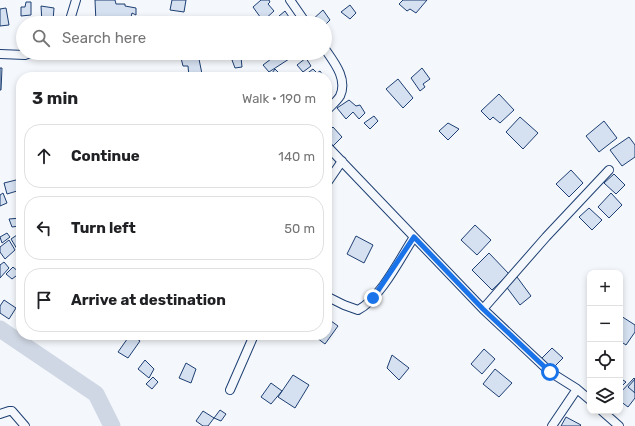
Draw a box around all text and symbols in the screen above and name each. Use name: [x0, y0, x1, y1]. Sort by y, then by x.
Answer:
search box: [16, 16, 332, 60]
icon: search: [30, 27, 52, 49]
text: Search here: [62, 29, 146, 47]
text: 3 min: [32, 88, 78, 108]
text: Walk · 190 m: [242, 91, 316, 106]
icon: ahead: [33, 145, 55, 167]
text: Continue: [71, 147, 140, 165]
text: 140 m: [278, 149, 315, 164]
icon: left: [33, 217, 55, 239]
text: Turn left: [71, 219, 136, 237]
text: 50 m: [284, 221, 315, 236]
map controls: [587, 270, 623, 414]
button: +: [587, 270, 623, 306]
icon: arrive: [33, 289, 55, 311]
route end: [364, 289, 382, 307]
text: Arrive at destination: [71, 291, 226, 309]
button: −: [587, 306, 623, 342]
button: locate: [587, 342, 623, 378]
route start: [541, 363, 559, 381]
button: layers: [587, 378, 623, 414]

